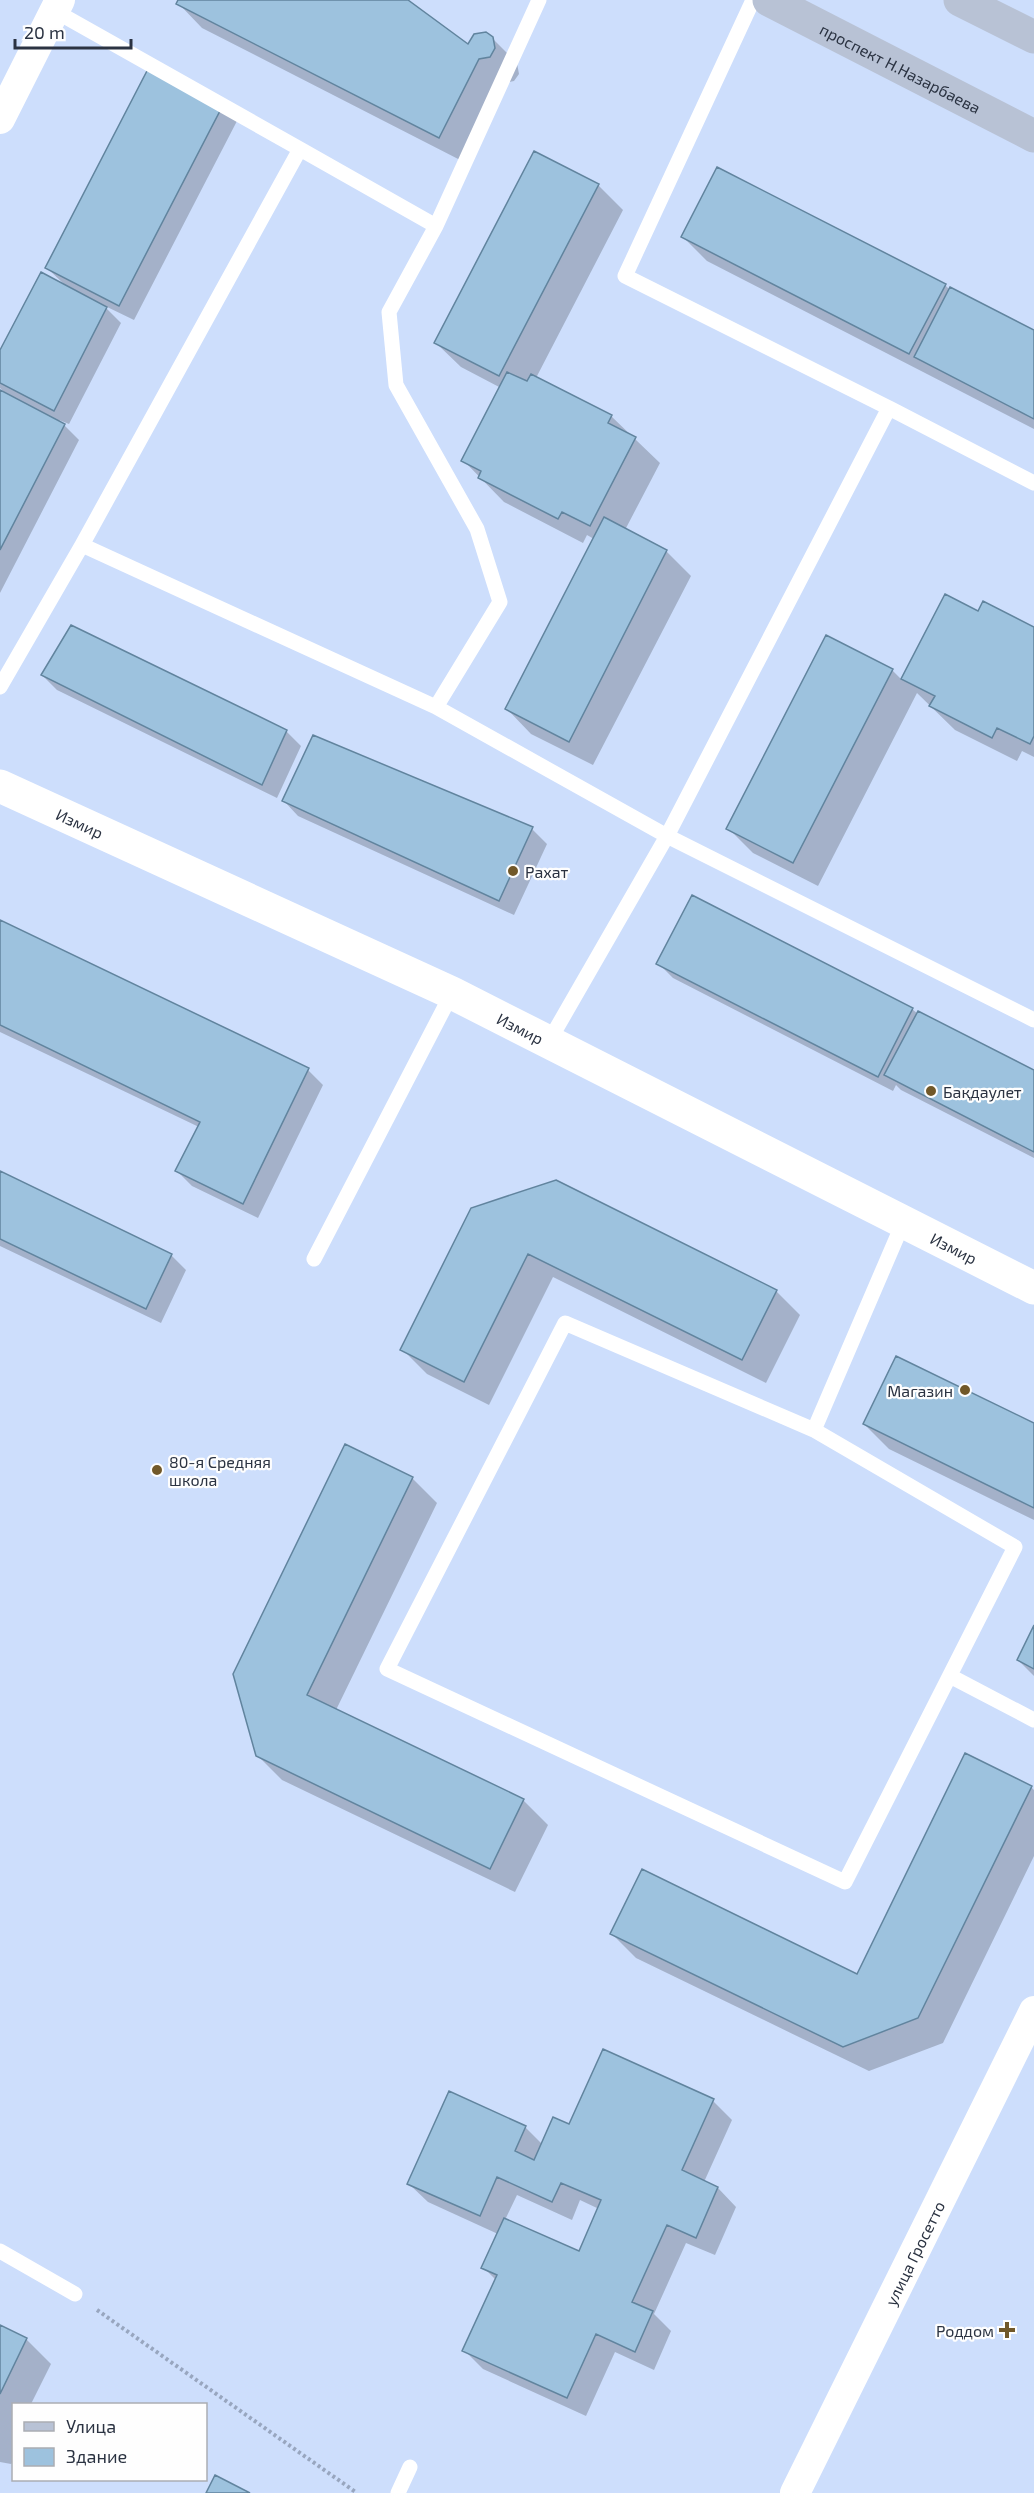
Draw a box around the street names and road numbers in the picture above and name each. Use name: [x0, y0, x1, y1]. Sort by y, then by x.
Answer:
street label: проспект Н.Назарбаева: [817, 19, 984, 117]
street label: Измир: [53, 804, 107, 842]
street label: Измир: [494, 1008, 547, 1047]
street label: Измир: [928, 1228, 981, 1267]
street label: улица Гросетто: [880, 2197, 948, 2309]

